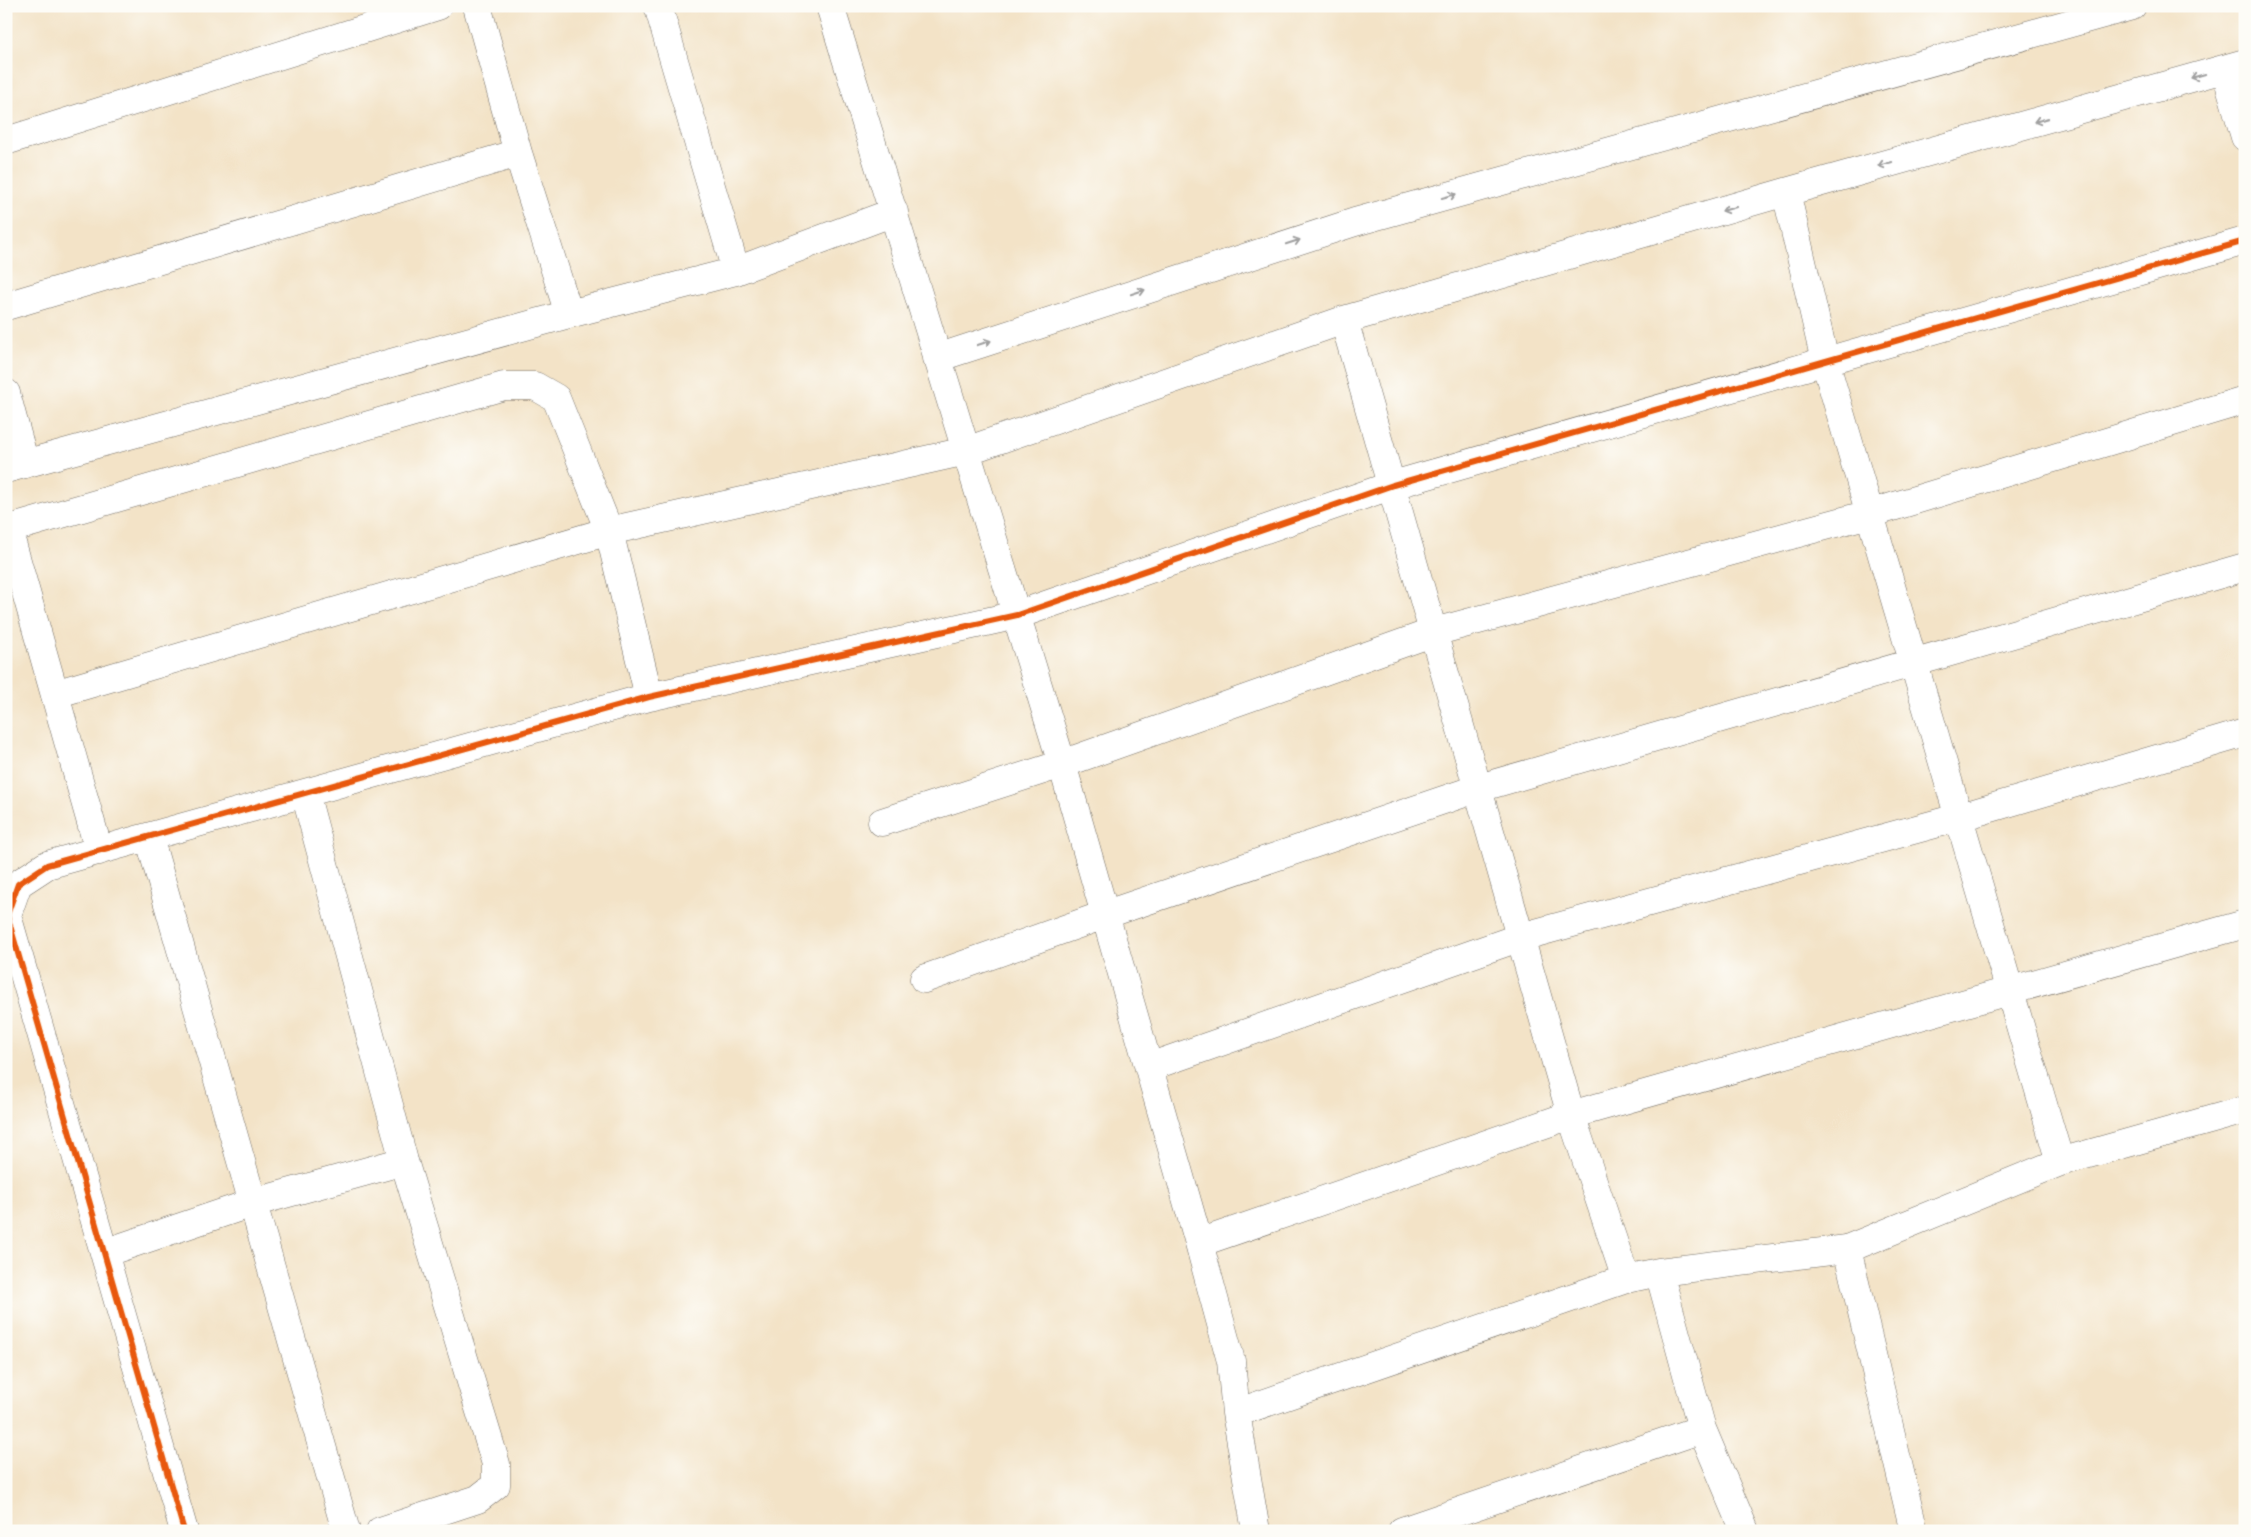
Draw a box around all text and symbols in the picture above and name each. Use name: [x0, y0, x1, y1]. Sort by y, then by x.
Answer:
one-way arrow: [2190, 72, 2206, 82]
one-way arrow: [2034, 116, 2050, 126]
one-way arrow: [1877, 160, 1893, 170]
one-way arrow: [1440, 191, 1456, 200]
one-way arrow: [1721, 204, 1737, 214]
one-way arrow: [1284, 237, 1300, 246]
one-way arrow: [1130, 287, 1146, 296]
one-way arrow: [975, 337, 991, 347]

